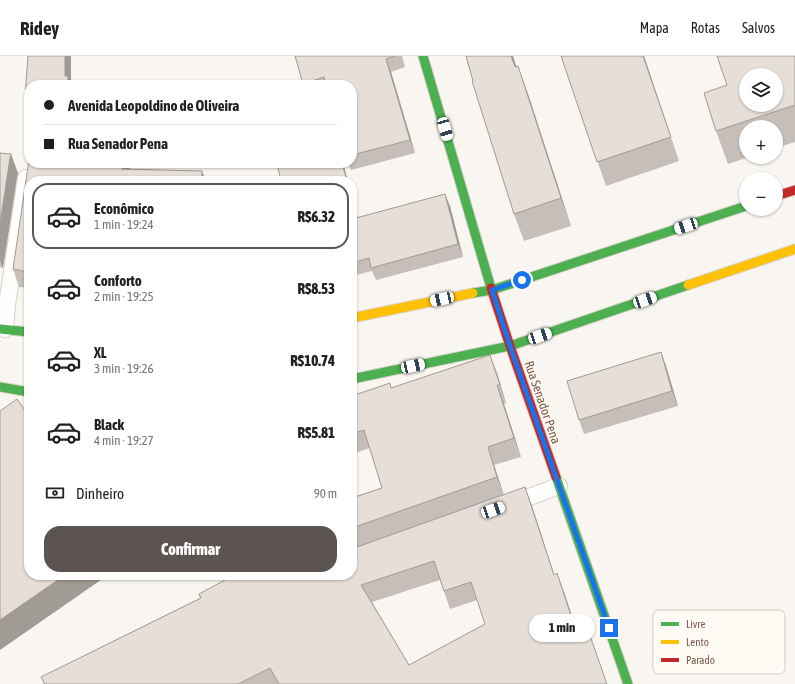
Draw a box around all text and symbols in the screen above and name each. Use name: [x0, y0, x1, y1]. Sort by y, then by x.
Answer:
text: Ridey: [20, 17, 59, 39]
text: Mapa: [640, 20, 669, 36]
text: Rotas: [691, 20, 720, 36]
text: Salvos: [742, 20, 775, 36]
map controls: [739, 68, 783, 216]
button: layers: [739, 68, 783, 112]
text: Avenida Leopoldino de Oliveira: [68, 97, 239, 114]
car: [436, 116, 454, 142]
button: +: [739, 120, 783, 164]
text: Rua Senador Pena: [68, 135, 168, 152]
button: −: [739, 172, 783, 216]
icon: car: [46, 198, 82, 234]
text: Econômico: [94, 200, 154, 217]
text: R$6.32: [297, 208, 335, 225]
text: 1 min · 19:24: [94, 217, 154, 232]
car: [673, 217, 699, 235]
icon: car: [46, 270, 82, 306]
route start: [513, 271, 531, 289]
text: Conforto: [94, 272, 142, 289]
text: R$8.53: [297, 280, 335, 297]
text: 2 min · 19:25: [94, 289, 154, 304]
car: [632, 290, 658, 310]
car: [429, 291, 455, 307]
car: [527, 326, 553, 346]
icon: car: [46, 342, 82, 378]
text: XL: [94, 344, 107, 361]
text: R$10.74: [290, 352, 335, 369]
car: [400, 358, 426, 374]
street label: Rua Senador Pena: [521, 359, 564, 446]
text: 3 min · 19:26: [94, 361, 154, 376]
icon: car: [46, 414, 82, 450]
text: Black: [94, 416, 124, 433]
text: R$5.81: [297, 424, 335, 441]
text: 4 min · 19:27: [94, 433, 154, 448]
icon: cash: [44, 482, 66, 504]
text: Dinheiro: [76, 485, 124, 502]
text: 90 m: [314, 486, 337, 501]
car: [480, 500, 506, 520]
button: Confirmar: [44, 526, 337, 572]
legend: [653, 610, 785, 674]
callout: 1 min: [529, 614, 595, 642]
text: Livre: [686, 618, 706, 630]
route end: [600, 619, 618, 637]
text: 1 min: [549, 620, 575, 635]
text: Lento: [686, 636, 709, 648]
text: Parado: [686, 654, 715, 666]

